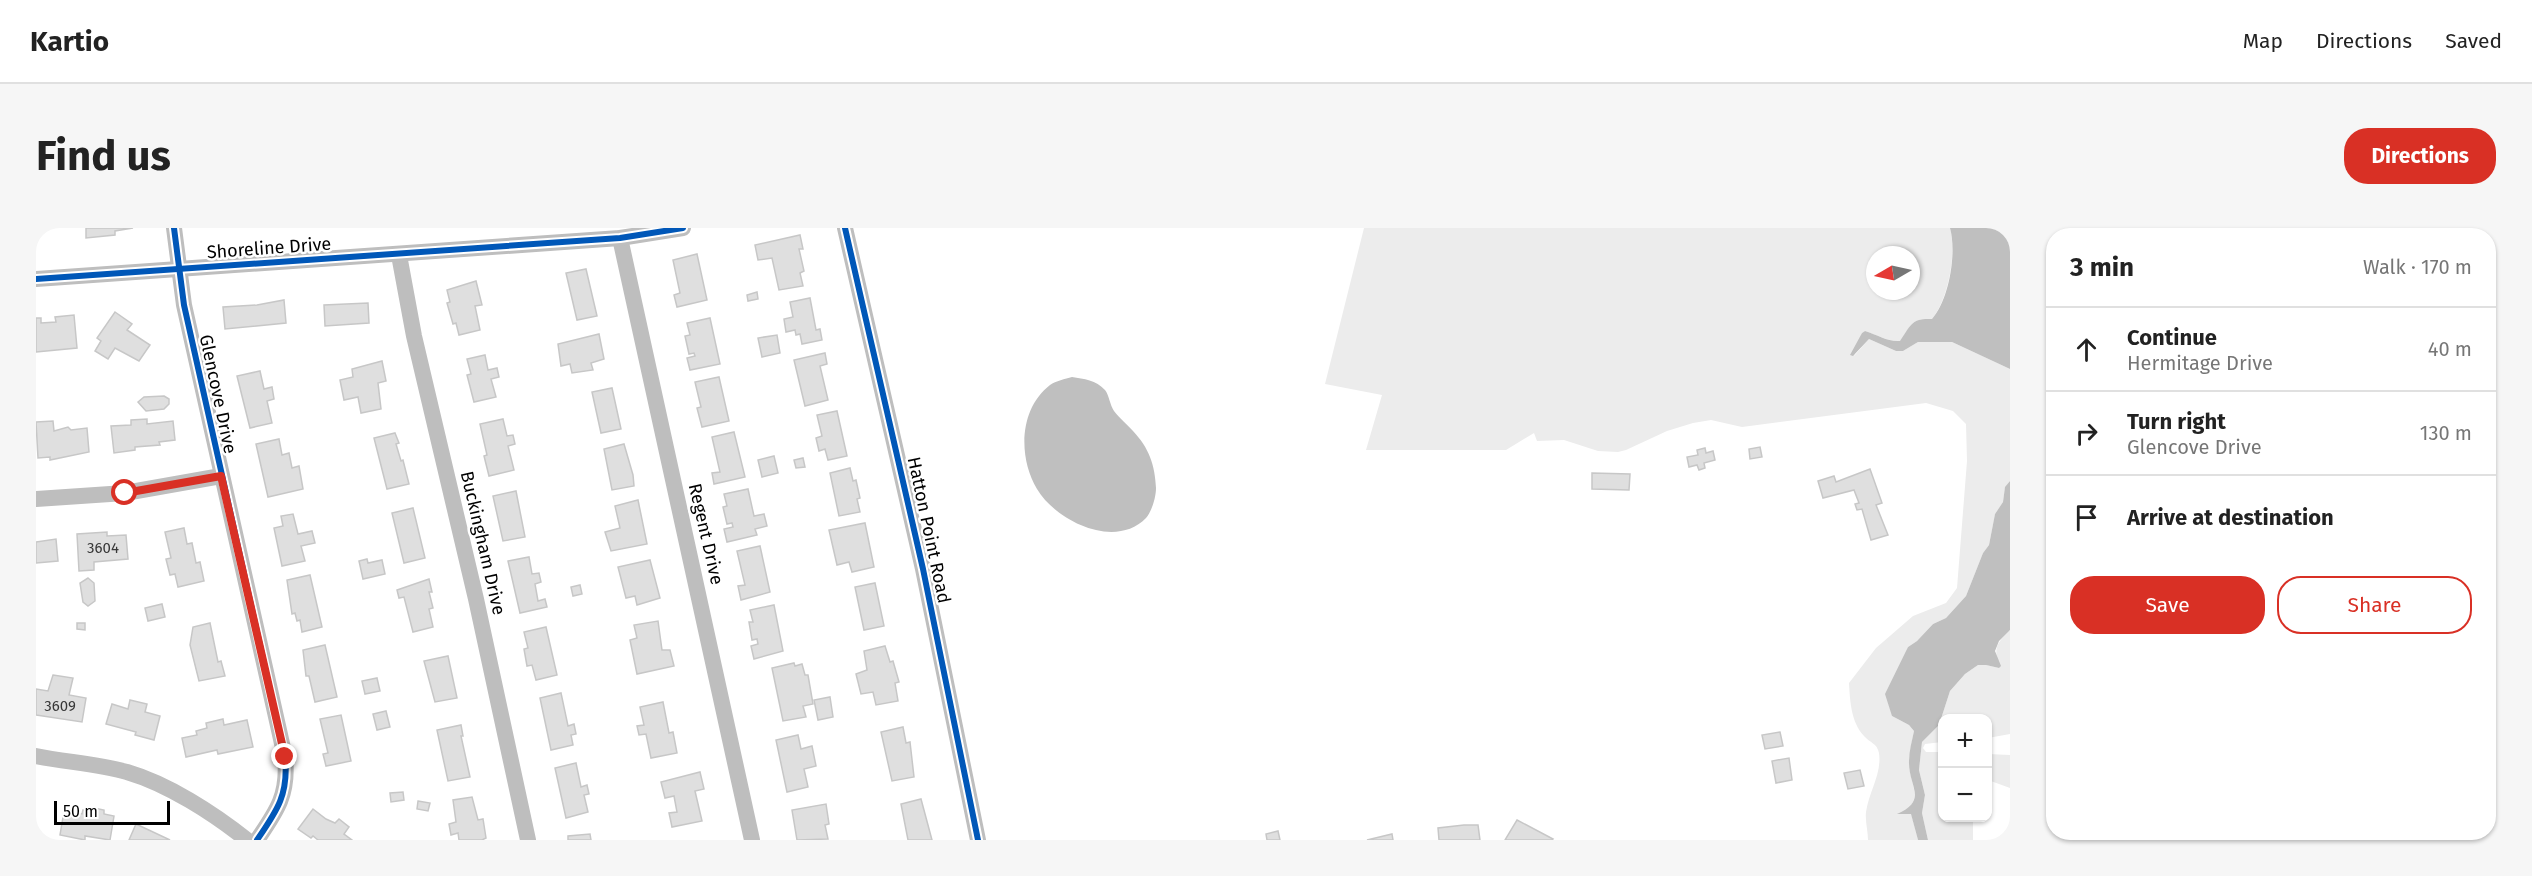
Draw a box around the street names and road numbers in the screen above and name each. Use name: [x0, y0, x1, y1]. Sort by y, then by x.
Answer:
street label: Shoreline Drive: [206, 233, 332, 263]
street label: Glencove Drive: [195, 332, 241, 456]
street label: Hatton Point Road: [903, 455, 955, 605]
street label: Buckingham Drive: [456, 469, 510, 617]
street label: Regent Drive: [684, 481, 728, 587]

